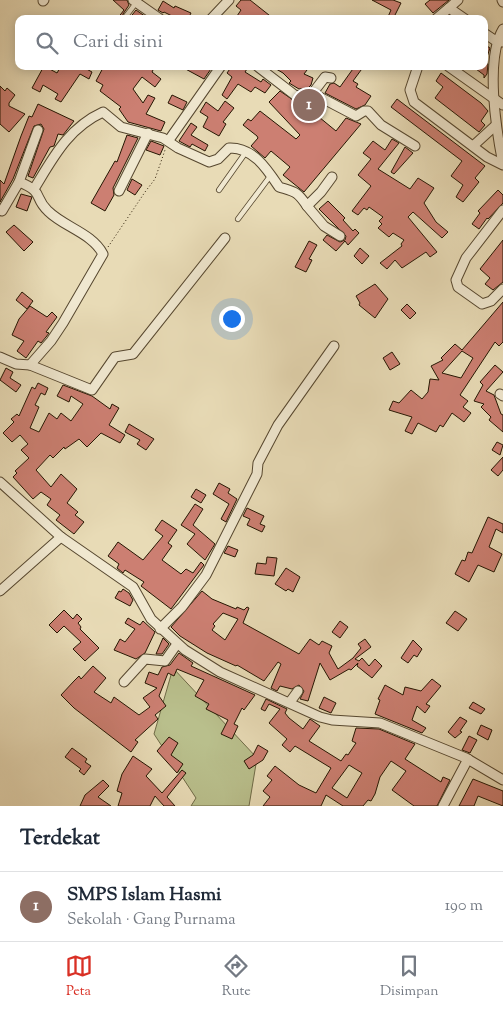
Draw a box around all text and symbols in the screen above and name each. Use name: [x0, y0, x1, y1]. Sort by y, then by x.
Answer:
search box: [15, 15, 488, 70]
icon: search: [33, 29, 61, 57]
text: Cari di sini: [73, 29, 163, 56]
pin: 1: [293, 86, 325, 124]
your location: [219, 306, 245, 332]
text: Terdekat: [20, 824, 100, 854]
text: SMPS Islam Hasmi: [67, 882, 222, 909]
text: 1: [33, 895, 39, 918]
text: 190 m: [445, 895, 483, 918]
text: Sekolah · Gang Purnama: [67, 909, 236, 932]
tab: Peta: [65, 952, 93, 1002]
tab: Rute: [222, 952, 251, 1002]
tab: Disimpan: [380, 952, 438, 1002]

